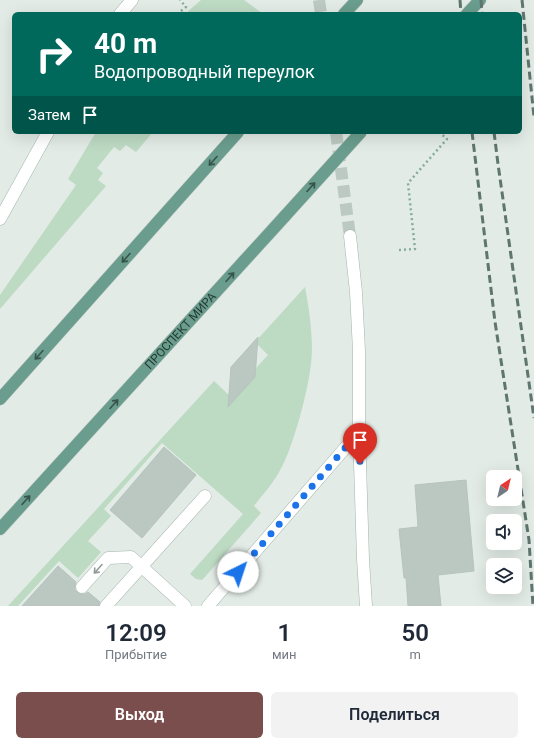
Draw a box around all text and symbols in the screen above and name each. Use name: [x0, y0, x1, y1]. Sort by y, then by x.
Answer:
text: 40 m: [94, 27, 157, 60]
icon: right: [28, 28, 80, 80]
text: Водопроводный переулок: [94, 61, 315, 82]
icon: arrive: [79, 104, 101, 126]
text: Затем: [28, 106, 71, 124]
one-way arrow: [208, 156, 217, 166]
one-way arrow: [307, 182, 316, 192]
one-way arrow: [121, 253, 131, 263]
one-way arrow: [225, 272, 235, 282]
street label: ПРОСПЕКТ МИРА: [142, 289, 219, 372]
one-way arrow: [35, 350, 44, 360]
one-way arrow: [109, 399, 119, 409]
pin: [343, 423, 377, 464]
icon: arrive: [349, 429, 371, 451]
north arrow: [486, 470, 522, 506]
map controls: [486, 470, 522, 594]
one-way arrow: [22, 495, 31, 505]
button: sound: [486, 514, 522, 550]
position arrow: [217, 551, 259, 593]
button: layers: [486, 558, 522, 594]
one-way arrow: [93, 564, 102, 574]
text: 12:09: [105, 619, 167, 647]
text: 1: [277, 619, 291, 647]
text: 50: [402, 619, 429, 647]
text: Прибытие: [105, 647, 167, 662]
text: мин: [272, 647, 297, 662]
text: m: [410, 647, 421, 662]
button: Выход: [16, 692, 263, 738]
button: Поделиться: [271, 692, 518, 738]

